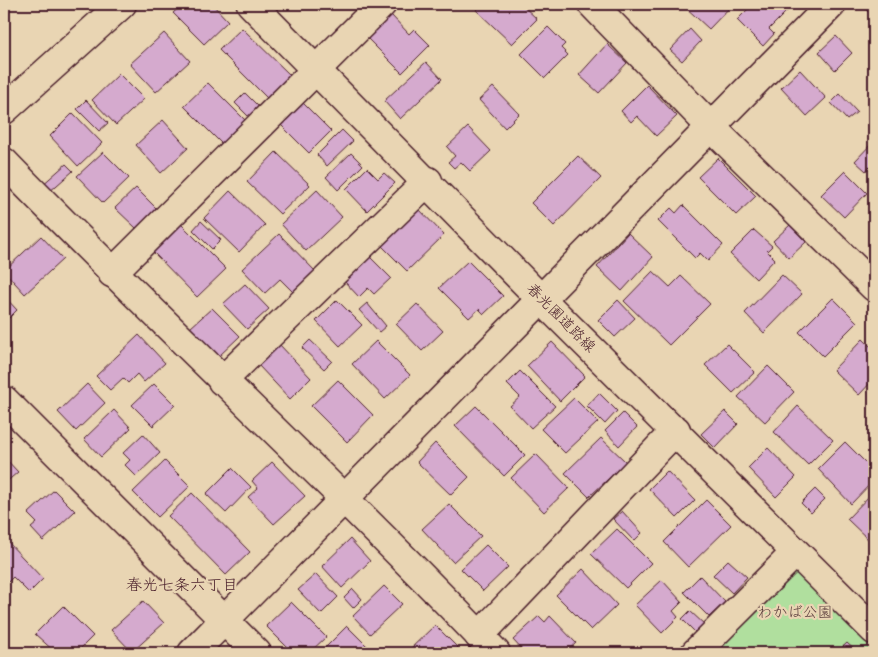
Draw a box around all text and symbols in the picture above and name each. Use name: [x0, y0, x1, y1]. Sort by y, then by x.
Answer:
street label: 春光園道路線: [522, 279, 600, 357]
district label: 春光七条六丁目: [126, 576, 238, 595]
park label: わかば公園: [757, 603, 833, 622]

